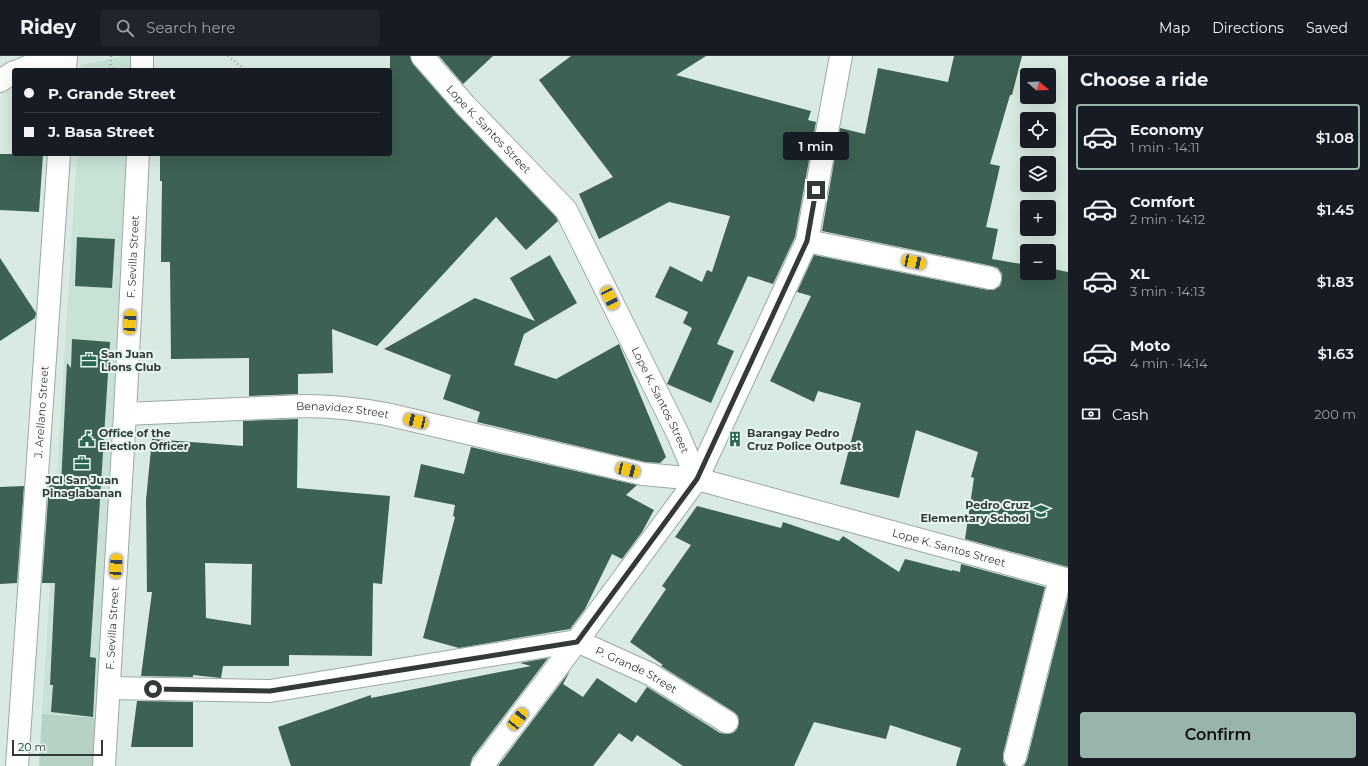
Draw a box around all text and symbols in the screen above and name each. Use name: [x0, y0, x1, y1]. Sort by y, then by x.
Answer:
search box: [100, 10, 380, 46]
text: Ridey: [20, 16, 76, 39]
icon: search: [114, 17, 136, 39]
text: Search here: [146, 18, 235, 37]
text: Map: [1159, 19, 1190, 37]
text: Directions: [1212, 19, 1284, 37]
text: Saved: [1306, 19, 1348, 37]
north arrow: [1020, 68, 1056, 104]
map controls: [1020, 68, 1056, 280]
text: Choose a ride: [1080, 69, 1208, 91]
street label: Lope K. Santos Street: [444, 82, 534, 177]
text: P. Grande Street: [48, 84, 176, 103]
button: locate: [1020, 112, 1056, 148]
icon: car: [1082, 119, 1118, 155]
text: Economy: [1130, 120, 1203, 139]
text: J. Basa Street: [48, 122, 154, 141]
text: $1.08: [1316, 128, 1354, 147]
callout: 1 min: [783, 132, 849, 160]
text: 1 min: [799, 138, 833, 154]
text: 1 min · 14:11: [1130, 139, 1200, 155]
button: layers: [1020, 156, 1056, 192]
route end: [807, 181, 825, 199]
icon: car: [1082, 191, 1118, 227]
text: Comfort: [1130, 192, 1195, 211]
button: +: [1020, 200, 1056, 236]
text: $1.45: [1316, 200, 1354, 219]
text: 2 min · 14:12: [1130, 211, 1205, 227]
street label: F. Sevilla Street: [124, 215, 142, 299]
button: −: [1020, 244, 1056, 280]
car: [901, 254, 927, 270]
icon: car: [1082, 263, 1118, 299]
text: XL: [1130, 264, 1149, 283]
text: $1.83: [1317, 272, 1354, 291]
text: 3 min · 14:13: [1130, 283, 1205, 299]
car: [599, 285, 621, 311]
car: [123, 310, 137, 334]
icon: car: [1082, 335, 1118, 371]
text: Moto: [1130, 336, 1170, 355]
street label: Lope K. Santos Street: [628, 344, 692, 456]
text: $1.63: [1317, 344, 1354, 363]
place label: San Juan Lions Club: [101, 347, 162, 374]
office icon: San Juan Lions Club: [80, 351, 98, 369]
text: 4 min · 14:14: [1130, 355, 1208, 371]
street label: J. Arellano Street: [31, 365, 51, 459]
street label: Benavidez Street: [296, 399, 391, 422]
icon: cash: [1080, 403, 1102, 425]
text: Cash: [1112, 405, 1149, 424]
text: 200 m: [1314, 406, 1356, 422]
car: [403, 412, 429, 430]
place label: Office of the Election Officer: [99, 426, 189, 453]
place label: Barangay Pedro Cruz Police Outpost: [747, 426, 862, 453]
public building icon: Office of the Election Officer: [78, 430, 96, 448]
building icon: Barangay Pedro Cruz Police Outpost: [726, 430, 744, 448]
office icon: JCI San Juan Pinaglabanan: [73, 454, 91, 472]
car: [615, 461, 641, 479]
place label: JCI San Juan Pinaglabanan: [42, 473, 122, 500]
place label: Pedro Cruz Elementary School: [921, 498, 1029, 525]
school or university icon: Pedro Cruz Elementary School: [1032, 502, 1050, 520]
street label: Lope K. Santos Street: [891, 526, 1008, 570]
car: [109, 554, 123, 578]
street label: F. Sevilla Street: [103, 586, 122, 670]
street label: P. Grande Street: [593, 643, 680, 696]
route start: [144, 680, 162, 698]
car: [506, 706, 530, 732]
button: Confirm: [1080, 712, 1356, 758]
scale bar: [12, 738, 103, 757]
text: 20 m: [18, 740, 46, 754]

